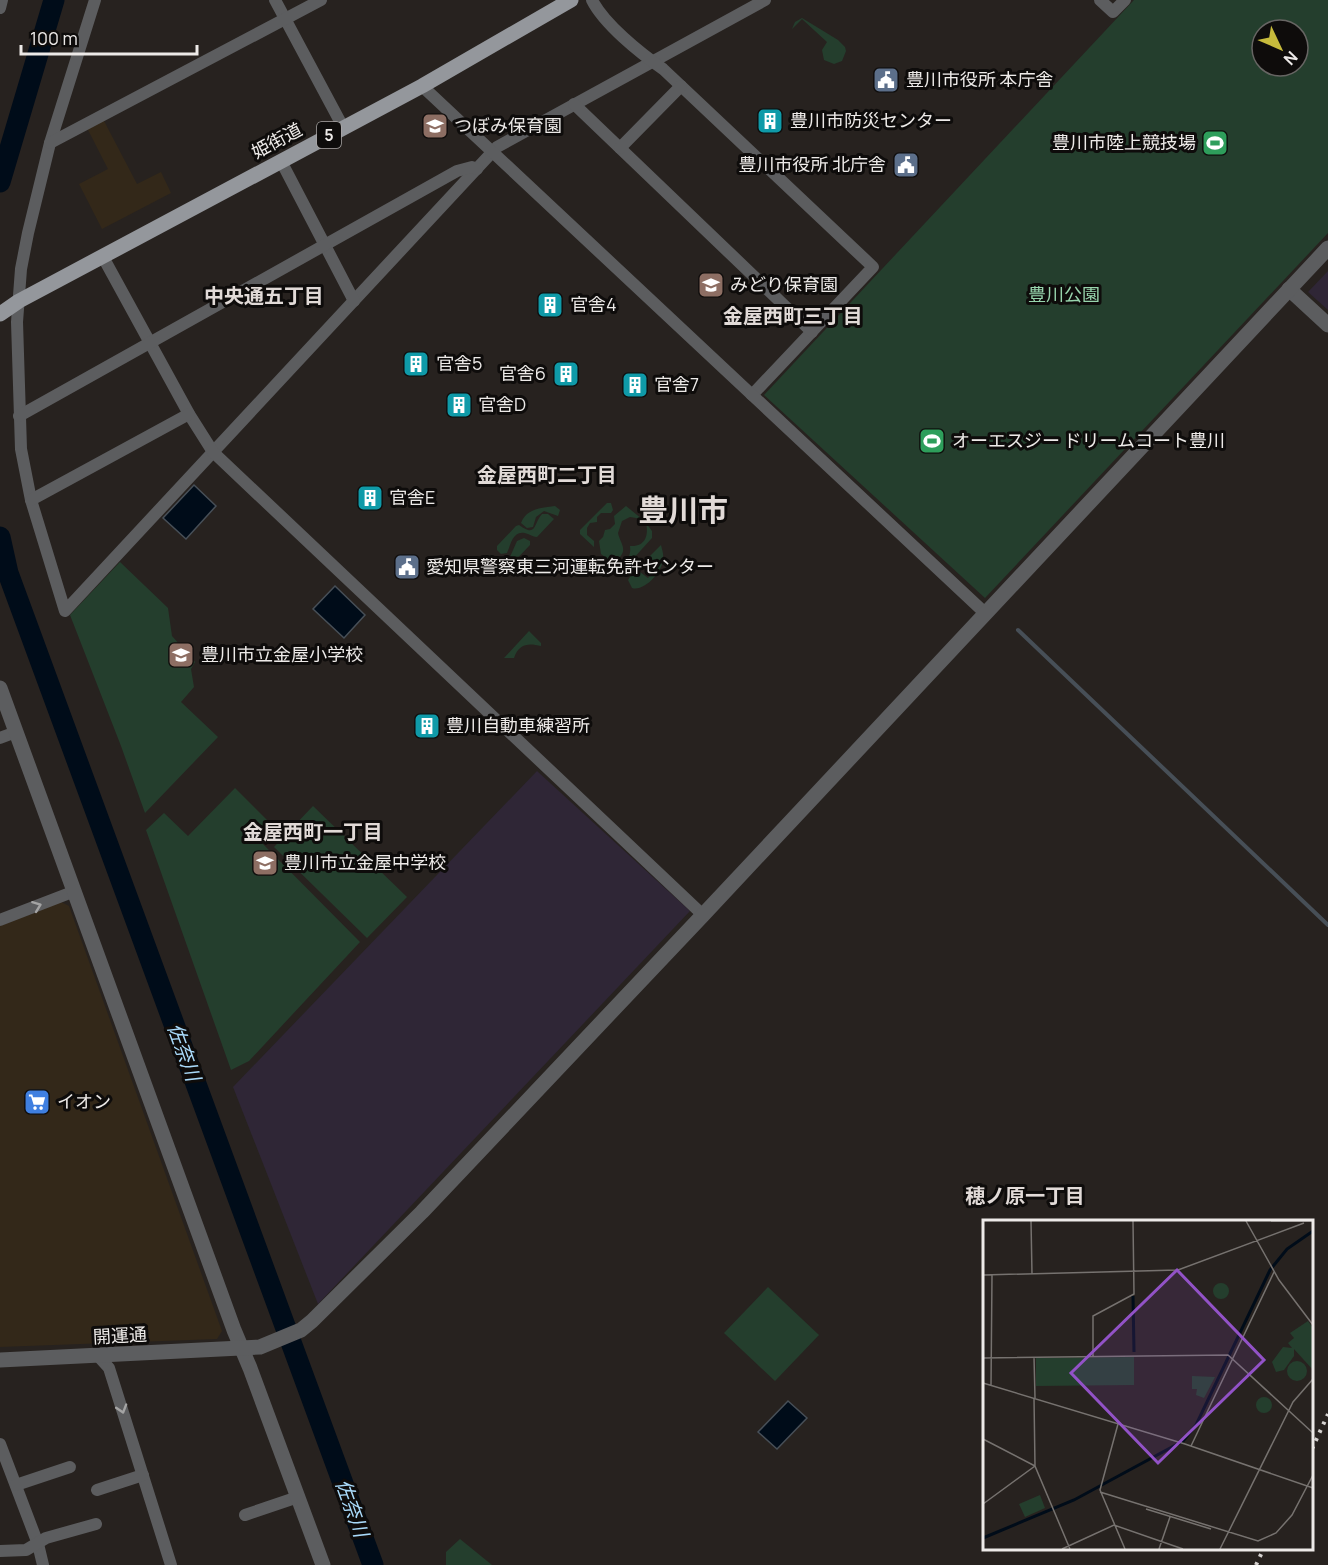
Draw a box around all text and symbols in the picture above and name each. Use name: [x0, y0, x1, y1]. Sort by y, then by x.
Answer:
scale bar: [21, 18, 196, 56]
north arrow: [1250, 18, 1310, 78]
text: 100 m: [30, 26, 78, 50]
text: N: [1279, 47, 1303, 70]
public building icon: 豊川市役所 本庁舎: [871, 65, 901, 95]
place label: 豊川市役所 本庁舎: [906, 67, 1054, 91]
building icon: 豊川市防災センター: [755, 106, 785, 136]
place label: 豊川市防災センター: [790, 108, 952, 132]
school or university icon: つぼみ保育園: [420, 111, 450, 141]
place label: つぼみ保育園: [454, 113, 562, 137]
street label: 姫街道: [247, 117, 306, 163]
road number: 5: [317, 122, 341, 148]
sports icon: 豊川市陸上競技場: [1200, 128, 1230, 158]
place label: 豊川市陸上競技場: [1052, 130, 1196, 154]
public building icon: 豊川市役所 北庁舎: [891, 150, 921, 180]
place label: 豊川市役所 北庁舎: [738, 152, 886, 176]
school or university icon: みどり保育園: [696, 270, 726, 300]
place label: みどり保育園: [730, 272, 838, 296]
district label: 中央通五丁目: [204, 282, 324, 309]
park label: 豊川公園: [1028, 282, 1100, 306]
building icon: 官舎4: [535, 290, 565, 320]
place label: 官舎4: [570, 292, 617, 316]
district label: 金屋西町三丁目: [723, 302, 863, 329]
building icon: 官舎5: [401, 349, 431, 379]
place label: 官舎5: [436, 351, 482, 375]
building icon: 官舎6: [551, 359, 581, 389]
place label: 官舎6: [499, 361, 546, 385]
building icon: 官舎7: [620, 370, 650, 400]
place label: 官舎7: [654, 372, 699, 396]
building icon: 官舎D: [444, 390, 474, 420]
place label: 官舎D: [478, 392, 526, 416]
sports icon: オーエスジー ドリームコート豊川: [917, 426, 947, 456]
place label: オーエスジー ドリームコート豊川: [952, 428, 1225, 452]
district label: 金屋西町二丁目: [477, 461, 617, 488]
building icon: 官舎E: [355, 483, 385, 513]
place label: 官舎E: [389, 485, 435, 509]
district label: 豊川市: [638, 489, 728, 530]
public building icon: 愛知県警察東三河運転免許センター: [392, 552, 422, 582]
place label: 愛知県警察東三河運転免許センター: [426, 554, 714, 578]
school or university icon: 豊川市立金屋小学校: [166, 640, 196, 670]
place label: 豊川市立金屋小学校: [201, 642, 363, 666]
building icon: 豊川自動車練習所: [412, 711, 442, 741]
place label: 豊川自動車練習所: [446, 713, 590, 737]
district label: 金屋西町一丁目: [243, 818, 383, 845]
school or university icon: 豊川市立金屋中学校: [250, 848, 280, 878]
place label: 豊川市立金屋中学校: [284, 850, 446, 874]
one-way arrow: [31, 901, 42, 913]
water label: 佐奈川: [162, 1019, 208, 1087]
supermarket icon: イオン: [22, 1087, 52, 1117]
place label: イオン: [57, 1089, 111, 1113]
district label: 穂ノ原一丁目: [965, 1182, 1085, 1209]
inset map: [983, 1220, 1313, 1550]
street label: 開運通: [92, 1322, 148, 1348]
one-way arrow: [115, 1403, 127, 1414]
water label: 佐奈川: [330, 1475, 376, 1543]

